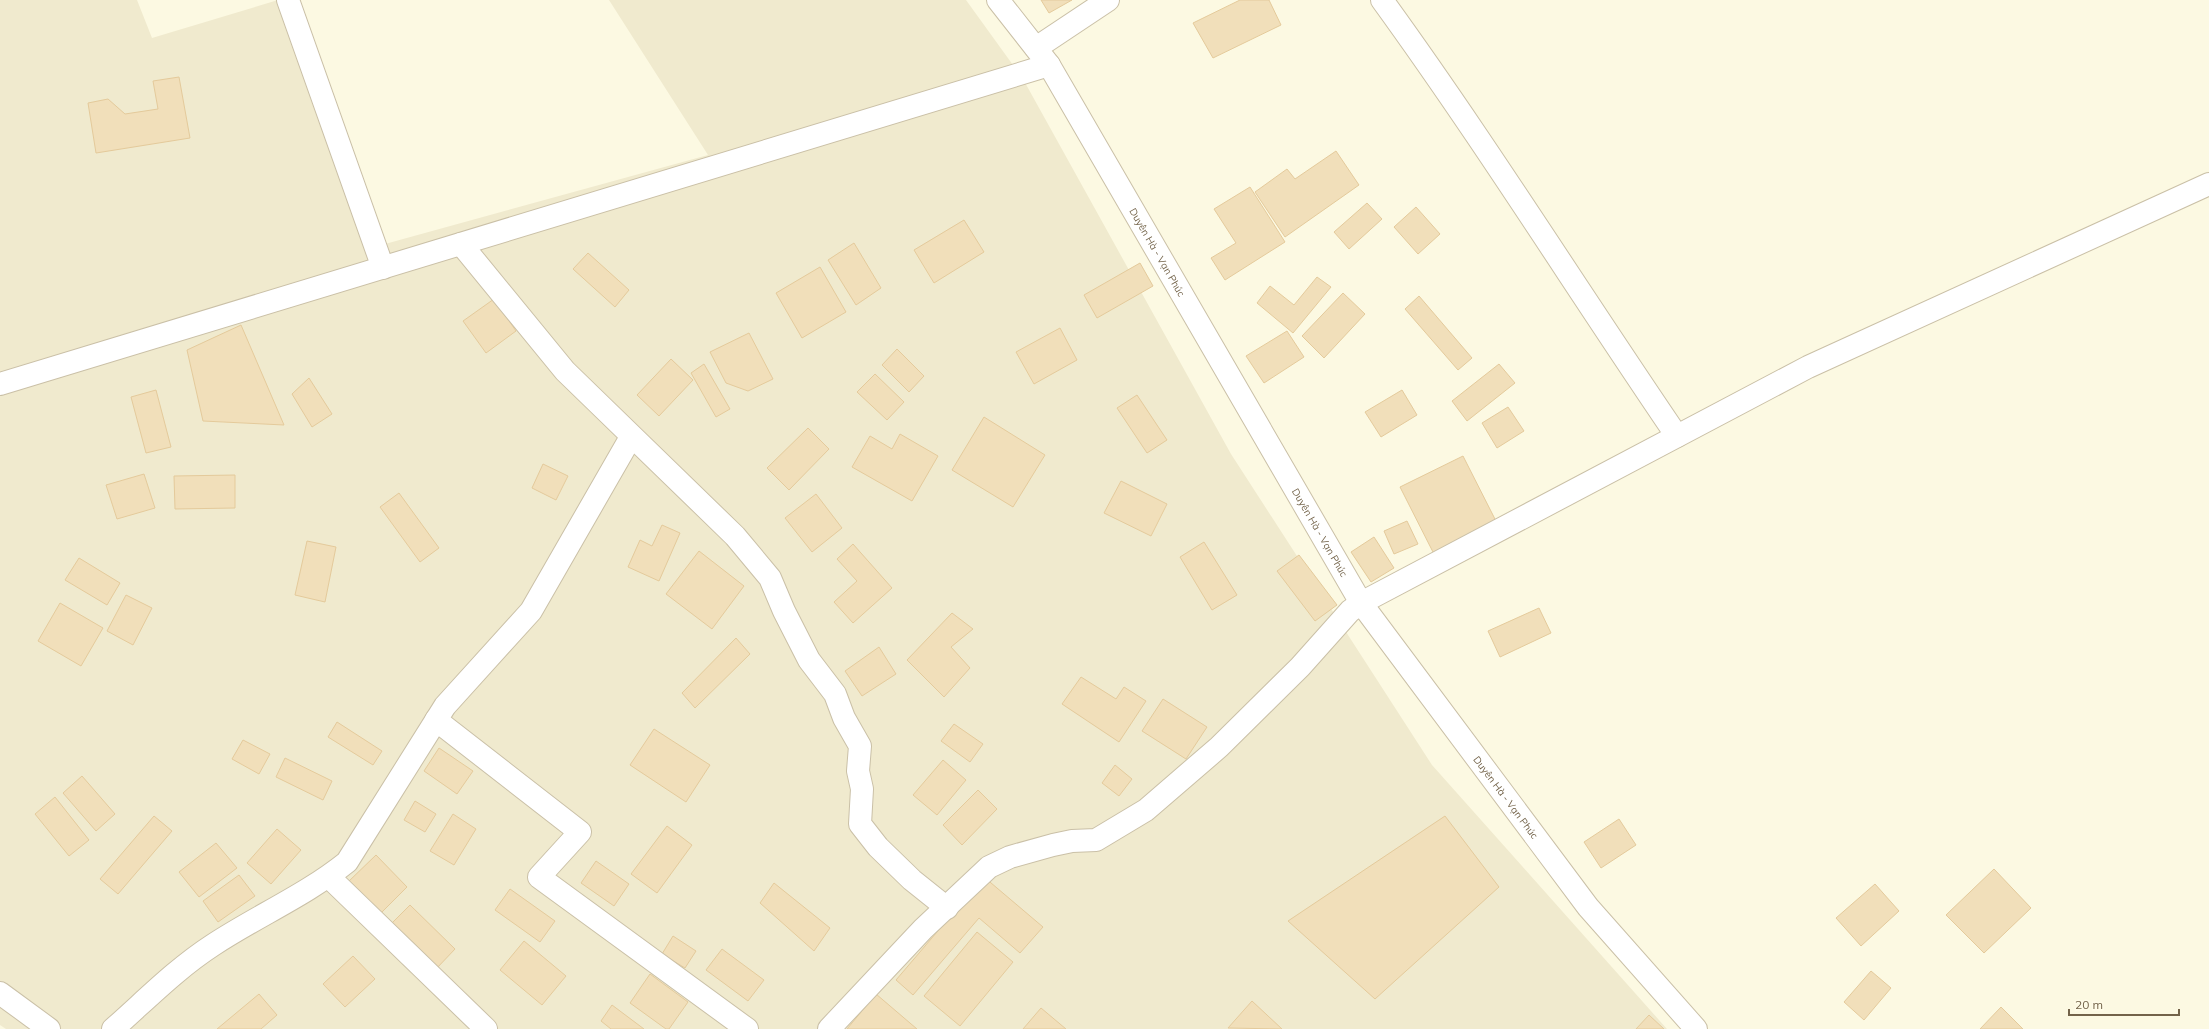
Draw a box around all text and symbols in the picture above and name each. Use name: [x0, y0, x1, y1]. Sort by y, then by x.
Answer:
street label: Duyên Hà - Vạn Phúc: [1127, 206, 1188, 299]
street label: Duyên Hà - Vạn Phúc: [1289, 486, 1351, 579]
street label: Duyên Hà - Vạn Phúc: [1471, 753, 1541, 841]
scale bar: [2069, 991, 2179, 1017]
text: 20 m: [2075, 997, 2103, 1012]

